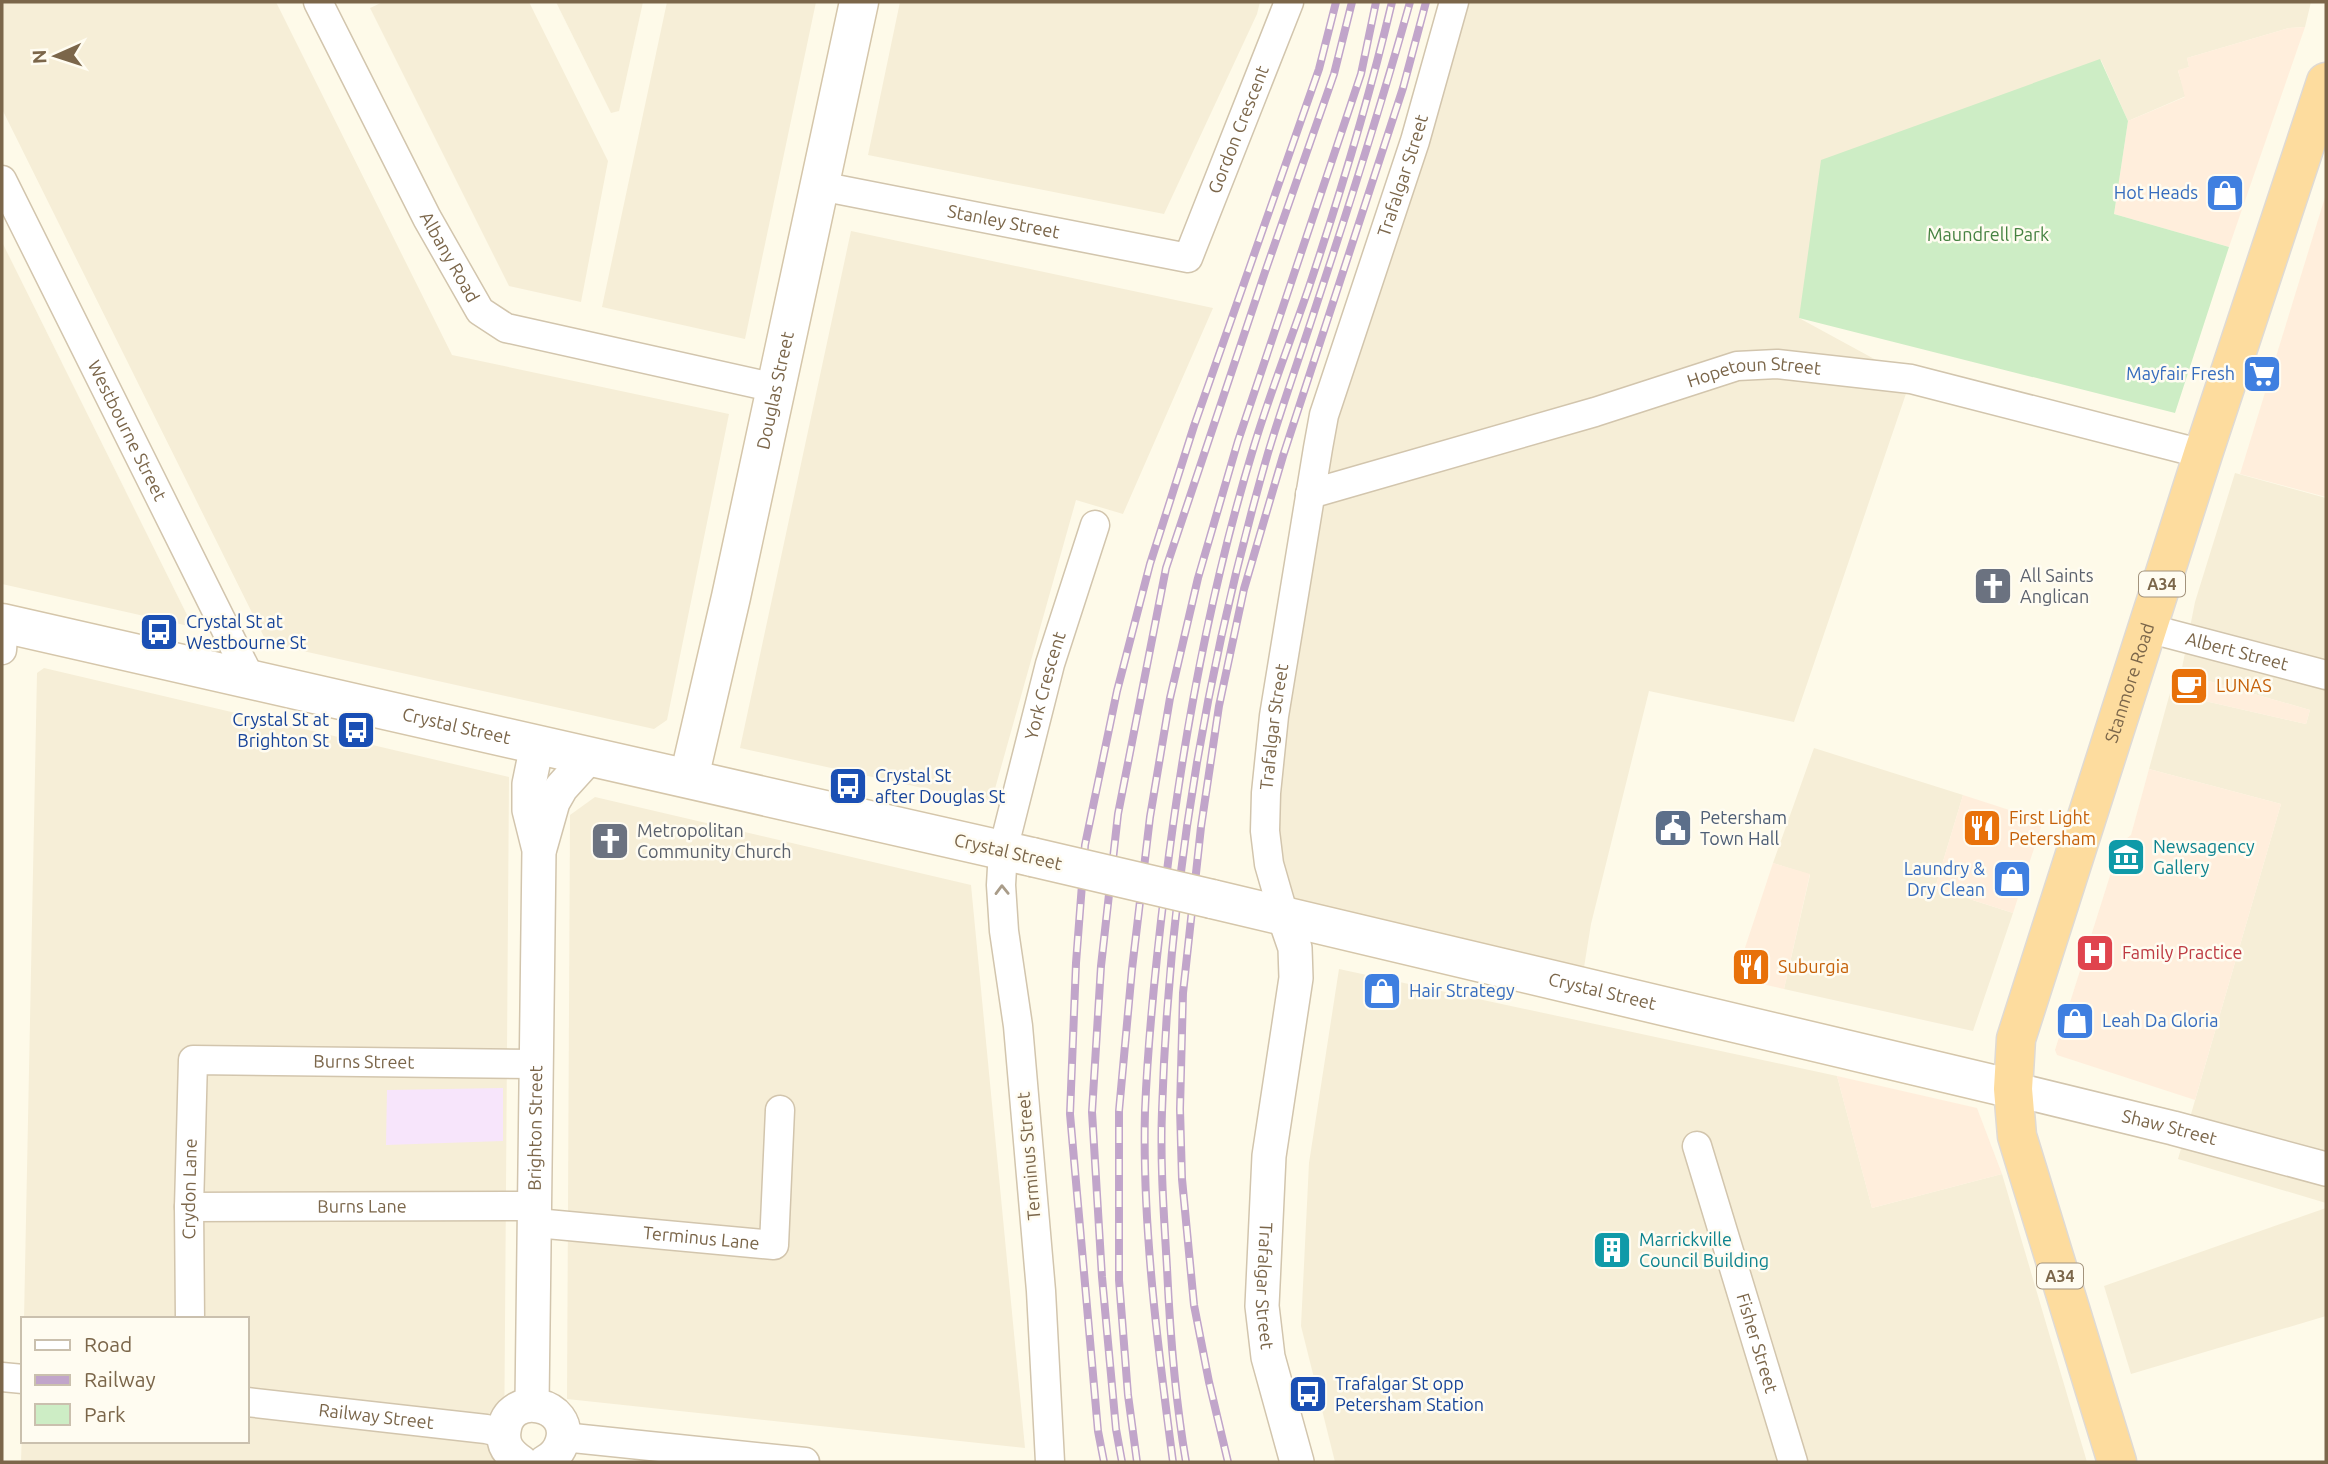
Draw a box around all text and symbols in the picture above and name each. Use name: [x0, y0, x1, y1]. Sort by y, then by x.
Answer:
north arrow: [21, 21, 91, 91]
text: N: [28, 49, 50, 65]
street label: Gordon Crescent: [1203, 62, 1272, 196]
street label: Trafalgar Street: [1373, 112, 1431, 239]
shop icon: Hot Heads: [2204, 172, 2246, 214]
place label: Hot Heads: [2114, 182, 2198, 202]
street label: Stanley Street: [946, 200, 1061, 242]
street label: Albany Road: [417, 208, 484, 305]
park label: Maundrell Park: [1927, 224, 2049, 244]
street label: Douglas Street: [752, 329, 797, 451]
street label: Hopetoun Street: [1684, 353, 1822, 391]
supermarket icon: Mayfair Fresh: [2241, 353, 2283, 395]
street label: Westbourne Street: [84, 357, 171, 504]
place label: Mayfair Fresh: [2126, 363, 2235, 383]
church icon: All Saints Anglican: [1972, 565, 2014, 607]
place label: All Saints Anglican: [2020, 565, 2094, 606]
road number: A34: [2139, 572, 2185, 596]
bus stop icon: Crystal St at Westbourne St: [138, 611, 180, 653]
place label: Crystal St at Westbourne St: [186, 611, 306, 652]
street label: Stanmore Road: [2100, 620, 2157, 745]
street label: Albert Street: [2184, 628, 2291, 674]
street label: York Crescent: [1020, 629, 1069, 742]
street label: Trafalgar Street: [1255, 662, 1291, 791]
cafe icon: LUNAS: [2168, 665, 2210, 707]
place label: LUNAS: [2216, 675, 2272, 695]
street label: Crystal Street: [401, 703, 513, 747]
place label: Crystal St at Brighton St: [232, 709, 329, 750]
bus stop icon: Crystal St at Brighton St: [335, 709, 377, 751]
bus stop icon: Crystal St after Douglas St: [827, 765, 869, 807]
place label: Crystal St after Douglas St: [875, 765, 1005, 806]
public building icon: Petersham Town Hall: [1652, 807, 1694, 849]
place label: Petersham Town Hall: [1700, 807, 1787, 848]
restaurant icon: First Light Petersham: [1961, 807, 2003, 849]
place label: First Light Petersham: [2009, 807, 2096, 848]
church icon: Metropolitan Community Church: [589, 820, 631, 862]
place label: Metropolitan Community Church: [637, 820, 791, 861]
street label: Crystal Street: [952, 829, 1064, 873]
museum icon: Newsagency Gallery: [2105, 836, 2147, 878]
place label: Newsagency Gallery: [2153, 836, 2255, 877]
place label: Laundry & Dry Clean: [1904, 858, 1985, 899]
shop icon: Laundry & Dry Clean: [1991, 858, 2033, 900]
one-way arrow: [994, 885, 1010, 895]
hospital icon: Family Practice: [2074, 932, 2116, 974]
place label: Family Practice: [2122, 942, 2242, 962]
restaurant icon: Suburgia: [1730, 946, 1772, 988]
place label: Suburgia: [1778, 956, 1849, 976]
street label: Crystal Street: [1546, 968, 1658, 1013]
shop icon: Hair Strategy: [1361, 970, 1403, 1012]
place label: Hair Strategy: [1409, 980, 1515, 1000]
shop icon: Leah Da Gloria: [2054, 1000, 2096, 1042]
place label: Leah Da Gloria: [2102, 1010, 2218, 1030]
street label: Burns Street: [313, 1050, 415, 1072]
street label: Brighton Street: [524, 1065, 545, 1191]
street label: Terminus Street: [1012, 1091, 1044, 1221]
street label: Shaw Street: [2120, 1105, 2219, 1148]
street label: Crydon Lane: [178, 1138, 200, 1240]
street label: Burns Lane: [317, 1195, 407, 1216]
street label: Terminus Lane: [642, 1222, 761, 1253]
street label: Trafalgar Street: [1253, 1222, 1278, 1350]
building icon: Marrickville Council Building: [1591, 1229, 1633, 1271]
place label: Marrickville Council Building: [1639, 1229, 1769, 1270]
road number: A34: [2037, 1264, 2083, 1288]
street label: Fisher Street: [1733, 1291, 1782, 1395]
legend: [21, 1317, 248, 1443]
text: Road: [84, 1332, 132, 1356]
text: Railway: [84, 1367, 156, 1391]
bus stop icon: Trafalgar St opp Petersham Station: [1287, 1373, 1329, 1415]
place label: Trafalgar St opp Petersham Station: [1335, 1373, 1484, 1414]
street label: Railway Street: [318, 1399, 435, 1432]
text: Park: [84, 1402, 126, 1426]

